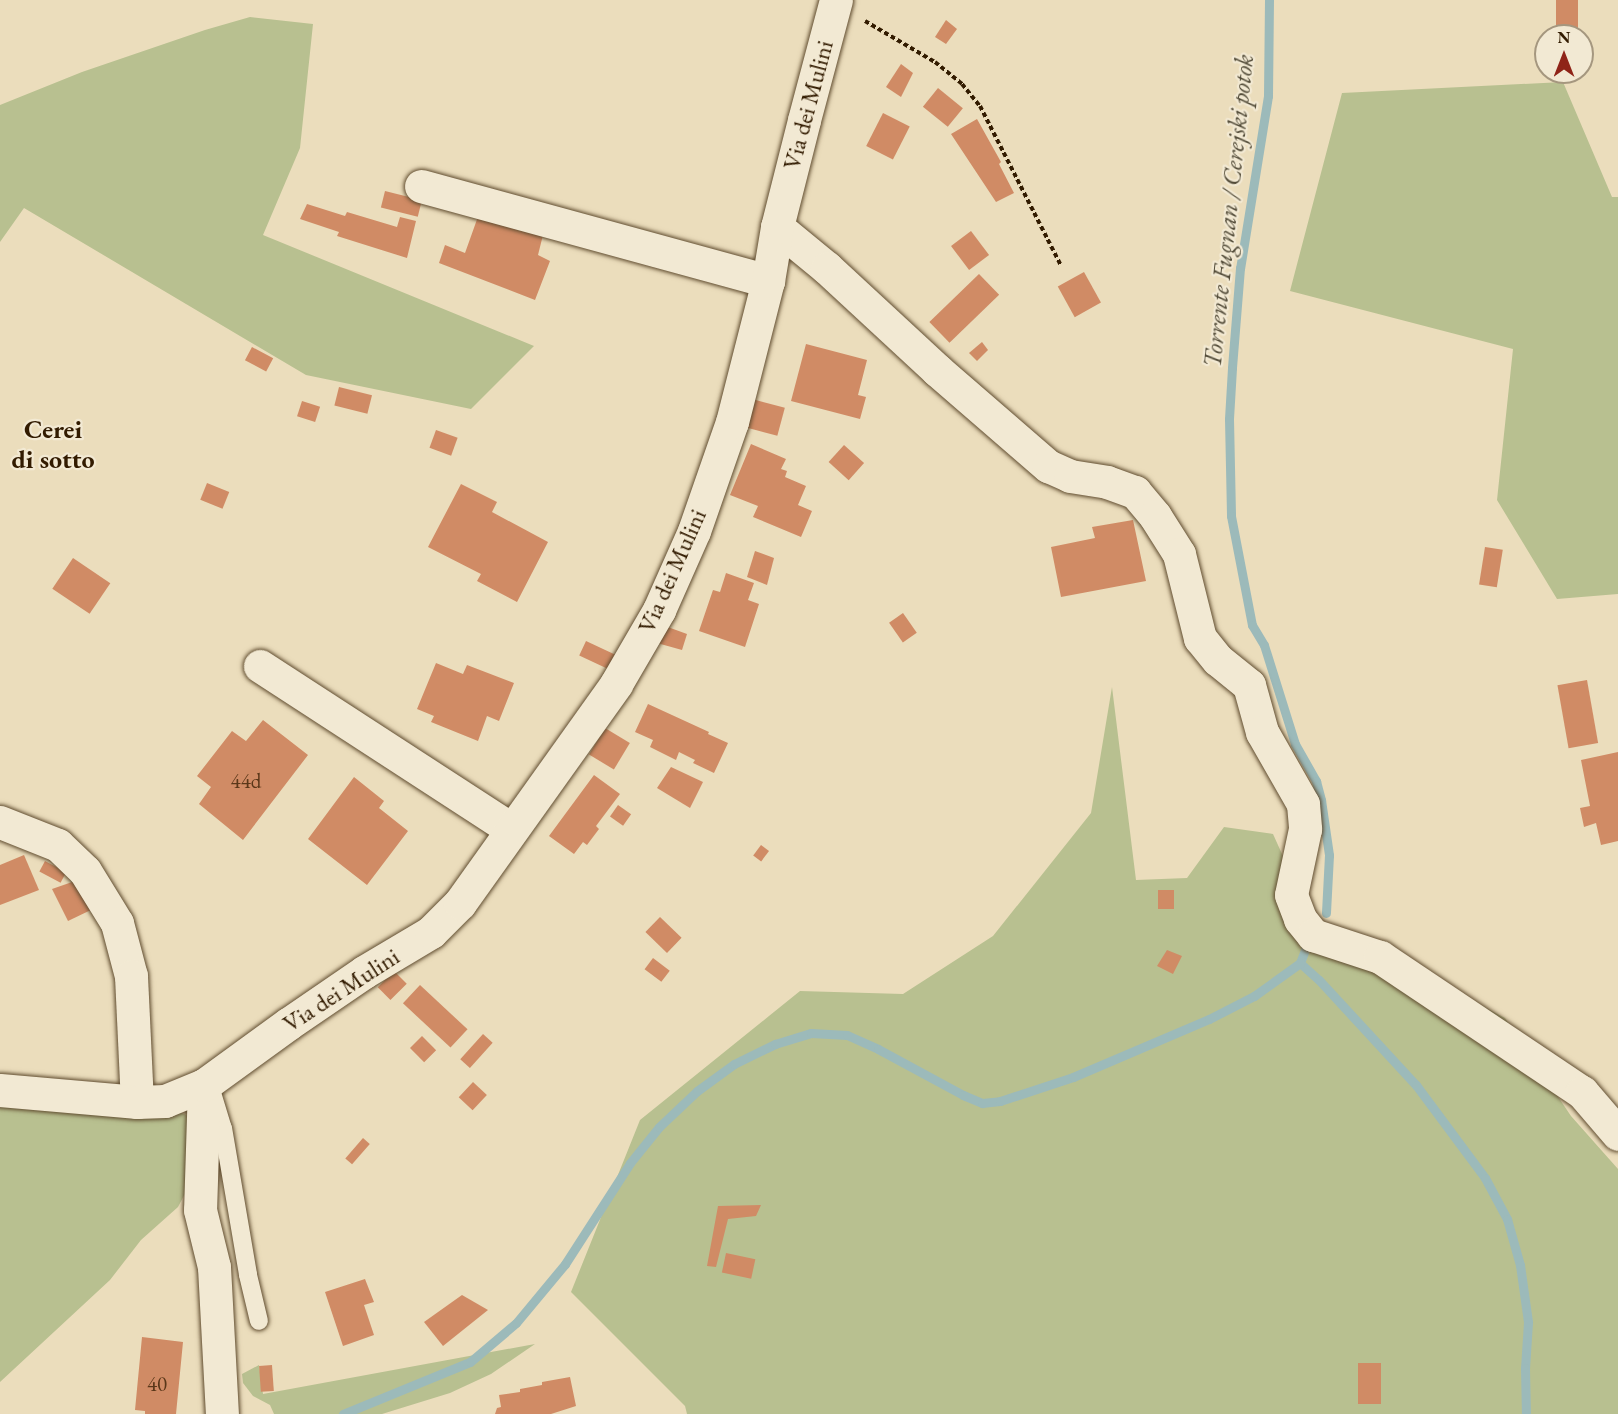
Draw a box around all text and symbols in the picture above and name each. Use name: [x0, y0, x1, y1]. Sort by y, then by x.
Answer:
north arrow: [1534, 24, 1594, 84]
text: N: [1558, 27, 1570, 48]
street label: Via dei Mulini: [777, 37, 839, 173]
water label: Torrente Fugnan / Cerejski potok: [1197, 53, 1261, 369]
district label: Cerei di sotto: [11, 414, 95, 476]
street label: Via dei Mulini: [632, 505, 712, 637]
house number: 44d: [231, 768, 261, 794]
street label: Via dei Mulini: [278, 942, 404, 1038]
house number: 40: [147, 1371, 167, 1397]

